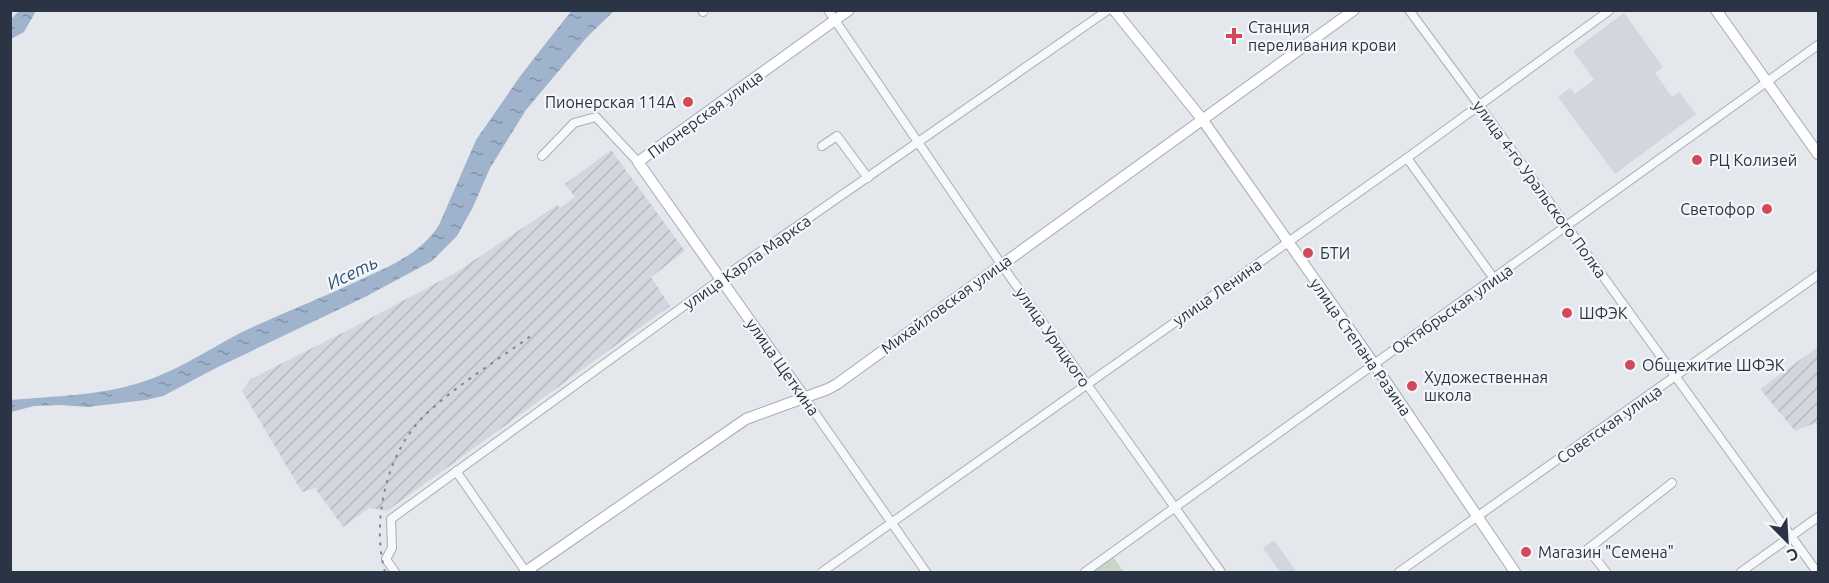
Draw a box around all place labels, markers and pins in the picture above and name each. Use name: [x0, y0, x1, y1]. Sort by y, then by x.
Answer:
place label: Станция переливания крови: [1248, 18, 1396, 54]
marker: Станция переливания крови: [1225, 27, 1243, 45]
place label: Пионерская 114А: [545, 93, 677, 111]
marker: Пионерская 114А: [681, 95, 695, 109]
place label: РЦ Колизей: [1709, 151, 1797, 169]
marker: РЦ Колизей: [1690, 153, 1704, 167]
place label: Светофор: [1680, 200, 1755, 218]
marker: Светофор: [1760, 202, 1774, 216]
place label: БТИ: [1320, 244, 1350, 262]
marker: БТИ: [1301, 246, 1315, 260]
place label: ШФЭК: [1579, 304, 1628, 322]
marker: ШФЭК: [1560, 306, 1574, 320]
place label: Общежитие ШФЭК: [1642, 356, 1785, 374]
marker: Общежитие ШФЭК: [1623, 358, 1637, 372]
place label: Художественная школа: [1424, 368, 1548, 404]
marker: Художественная школа: [1405, 379, 1419, 393]
place label: Магазин "Семена": [1538, 543, 1674, 561]
marker: Магазин "Семена": [1519, 545, 1533, 559]

